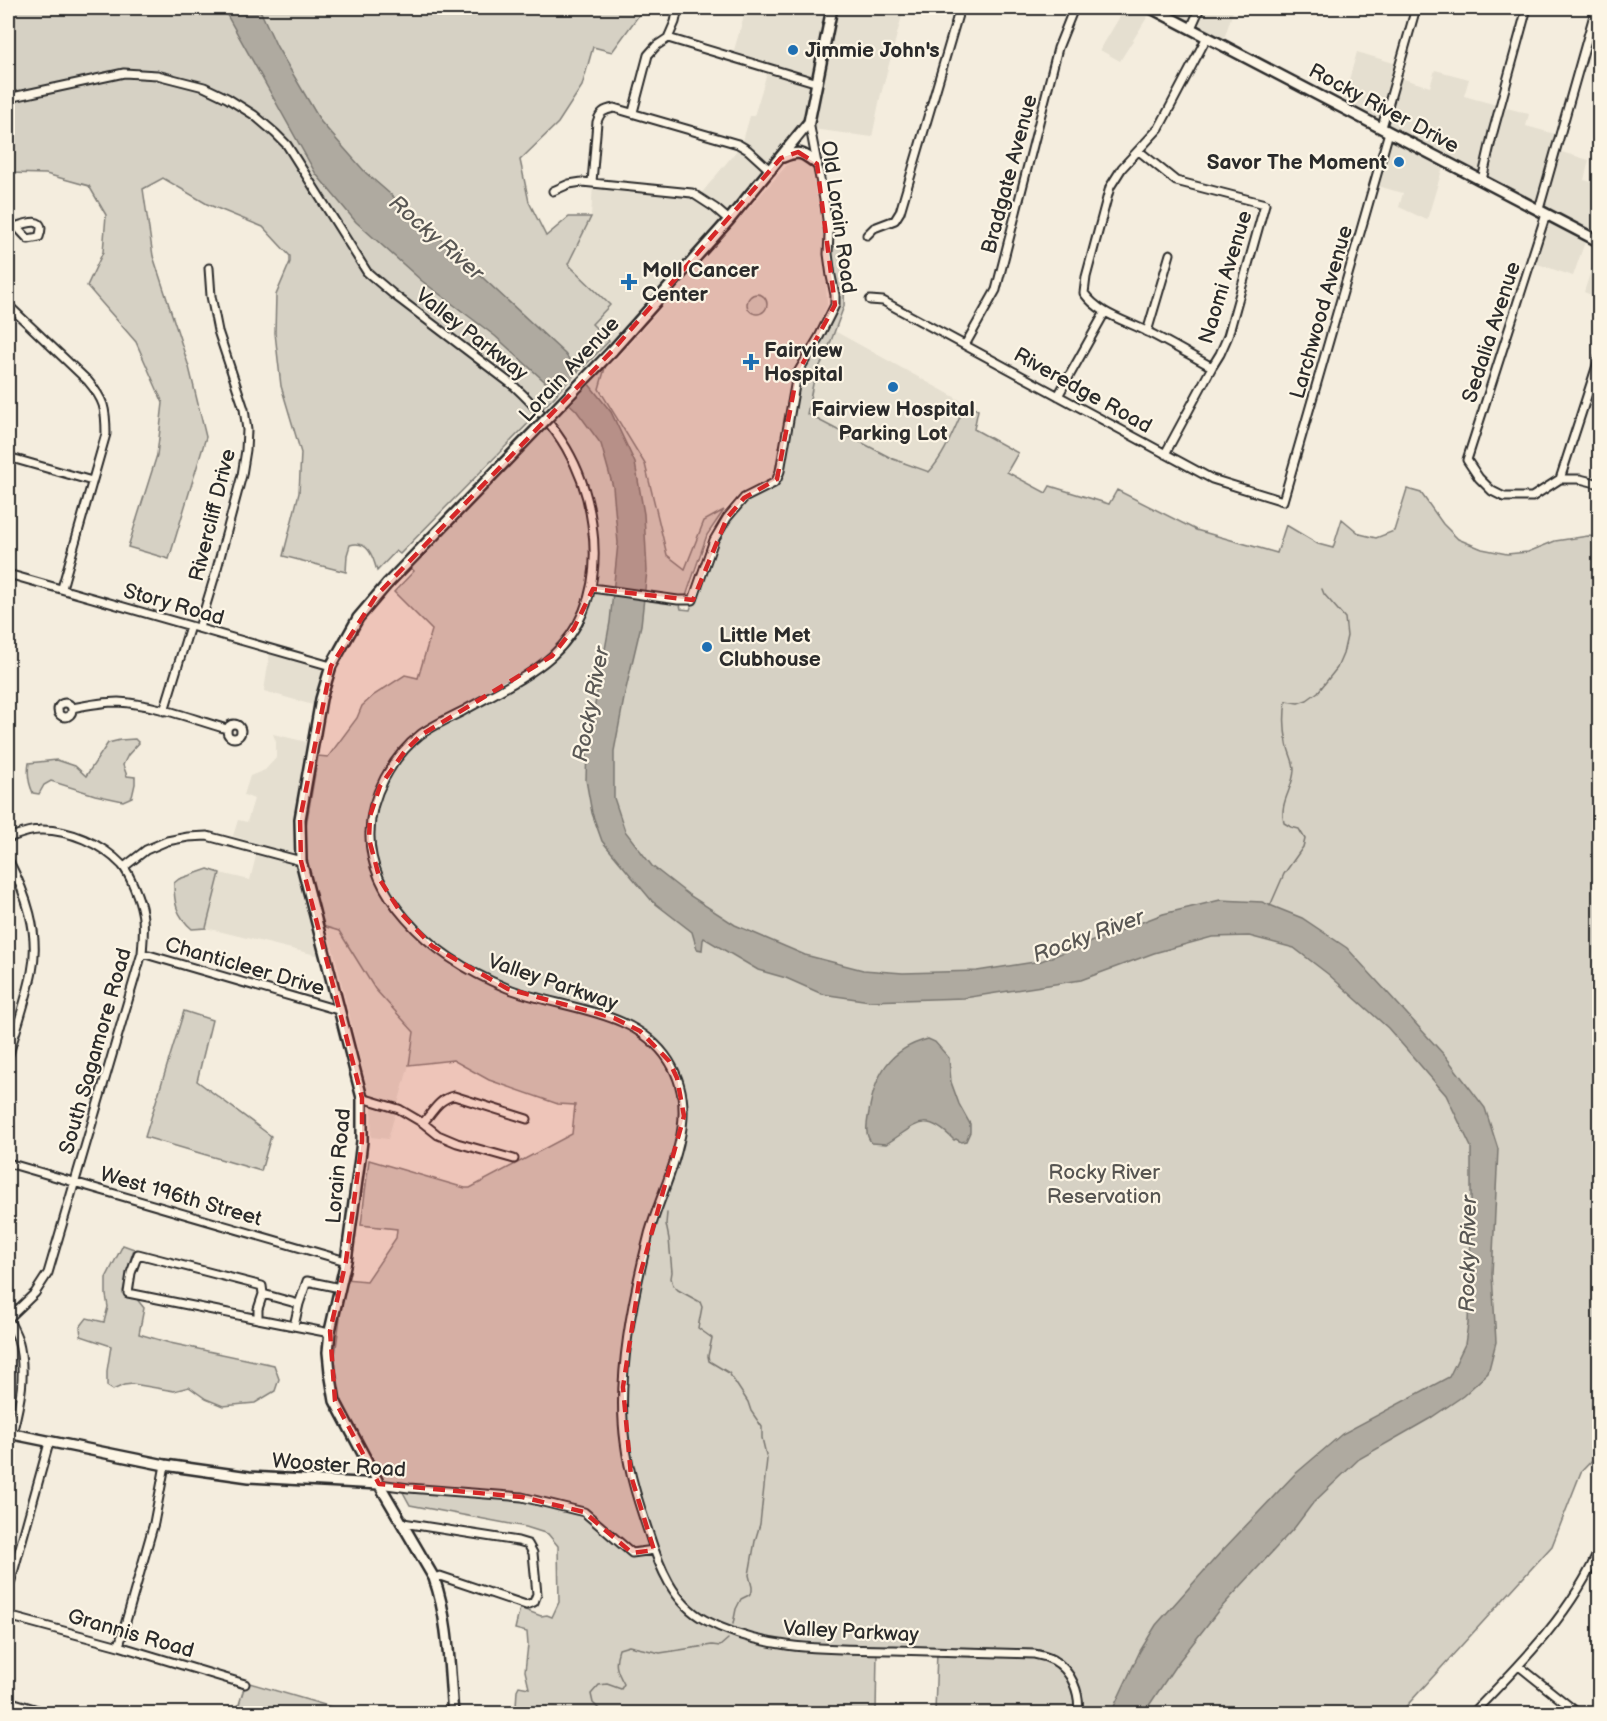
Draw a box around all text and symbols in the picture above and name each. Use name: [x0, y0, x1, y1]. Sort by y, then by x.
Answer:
place label: Jimmie John's: [805, 38, 940, 63]
marker: Jimmie John's: [786, 43, 800, 57]
street label: Rocky River Drive: [1304, 58, 1463, 159]
street label: Bradgate Avenue: [976, 92, 1043, 257]
street label: Old Lorain Road: [815, 139, 862, 295]
place label: Savor The Moment: [1207, 150, 1387, 175]
marker: Savor The Moment: [1392, 155, 1406, 169]
water label: Rocky River: [383, 190, 490, 288]
street label: Naomi Avenue: [1193, 207, 1258, 347]
street label: Larchwood Avenue: [1285, 223, 1358, 402]
place label: Moll Cancer Center: [642, 258, 760, 307]
street label: Sedalia Avenue: [1457, 259, 1526, 406]
marker: Moll Cancer Center: [620, 273, 638, 291]
street label: Valley Parkway: [410, 283, 533, 386]
street label: Lorain Avenue: [514, 311, 625, 427]
place label: Fairview Hospital: [764, 338, 843, 387]
street label: Riveredge Road: [1009, 342, 1156, 439]
marker: Fairview Hospital: [742, 353, 760, 371]
marker: Fairview Hospital Parking Lot: [886, 380, 900, 394]
place label: Fairview Hospital Parking Lot: [811, 397, 975, 446]
street label: Rivercliff Drive: [184, 446, 241, 584]
street label: Story Road: [121, 578, 227, 631]
place label: Little Met Clubhouse: [719, 623, 821, 672]
marker: Little Met Clubhouse: [700, 640, 714, 654]
water label: Rocky River: [567, 643, 616, 764]
water label: Rocky River: [1029, 903, 1150, 969]
street label: Chanticleer Drive: [162, 932, 328, 1001]
street label: South Sagamore Road: [54, 945, 137, 1157]
street label: Valley Parkway: [485, 949, 622, 1017]
street label: Lorain Road: [321, 1107, 356, 1225]
park label: Rocky River Reservation: [1047, 1160, 1161, 1209]
street label: West 196th Street: [97, 1161, 265, 1232]
water label: Rocky River: [1454, 1194, 1483, 1313]
street label: Wooster Road: [271, 1448, 407, 1483]
street label: Grannis Road: [65, 1604, 197, 1663]
street label: Valley Parkway: [782, 1615, 920, 1648]

